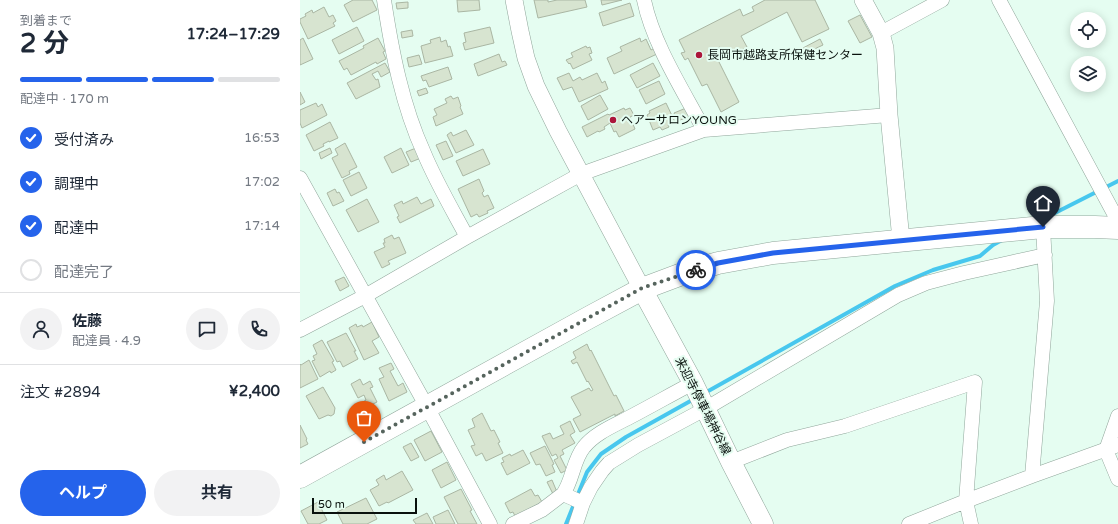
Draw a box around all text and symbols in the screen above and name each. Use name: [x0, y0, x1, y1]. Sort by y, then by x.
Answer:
map controls: [1070, 12, 1106, 92]
button: locate: [1070, 12, 1106, 48]
text: 到着まで: [20, 13, 72, 29]
text: 17:24–17:29: [186, 25, 280, 43]
text: 2 分: [20, 28, 69, 59]
place label: 長岡市越路支所保健センター: [707, 48, 863, 62]
marker: 長岡市越路支所保健センター: [694, 50, 704, 60]
button: layers: [1070, 56, 1106, 92]
text: 配達中 · 170 m: [20, 91, 109, 107]
place label: ヘアーサロンYOUNG: [621, 113, 737, 127]
marker: ヘアーサロンYOUNG: [608, 115, 618, 125]
icon: check: [20, 127, 42, 149]
text: 16:53: [244, 130, 280, 146]
text: 受付済み: [54, 131, 114, 149]
icon: check: [20, 171, 42, 193]
text: 17:02: [244, 174, 280, 190]
text: 調理中: [54, 175, 99, 193]
pin: [1026, 186, 1060, 227]
icon: home: [1032, 192, 1054, 214]
icon: check: [20, 215, 42, 237]
text: 17:14: [244, 218, 280, 234]
text: 配達中: [54, 219, 99, 237]
courier: [676, 250, 716, 290]
icon: bike: [685, 259, 707, 281]
text: 配達完了: [54, 263, 114, 281]
button: person: [20, 308, 62, 350]
button: chat: [186, 308, 228, 350]
button: phone: [238, 308, 280, 350]
text: 佐藤: [72, 312, 102, 330]
text: 配達員 · 4.9: [72, 333, 141, 349]
street label: 来迎寺停車場神谷線: [672, 355, 734, 457]
text: ¥2,400: [229, 382, 280, 400]
text: 注文 #2894: [20, 383, 101, 401]
pin: [347, 401, 381, 442]
icon: bag: [353, 407, 375, 429]
button: ヘルプ: [20, 470, 146, 516]
button: 共有: [154, 470, 280, 516]
scale bar: [312, 496, 417, 515]
text: 50 m: [318, 498, 345, 511]

